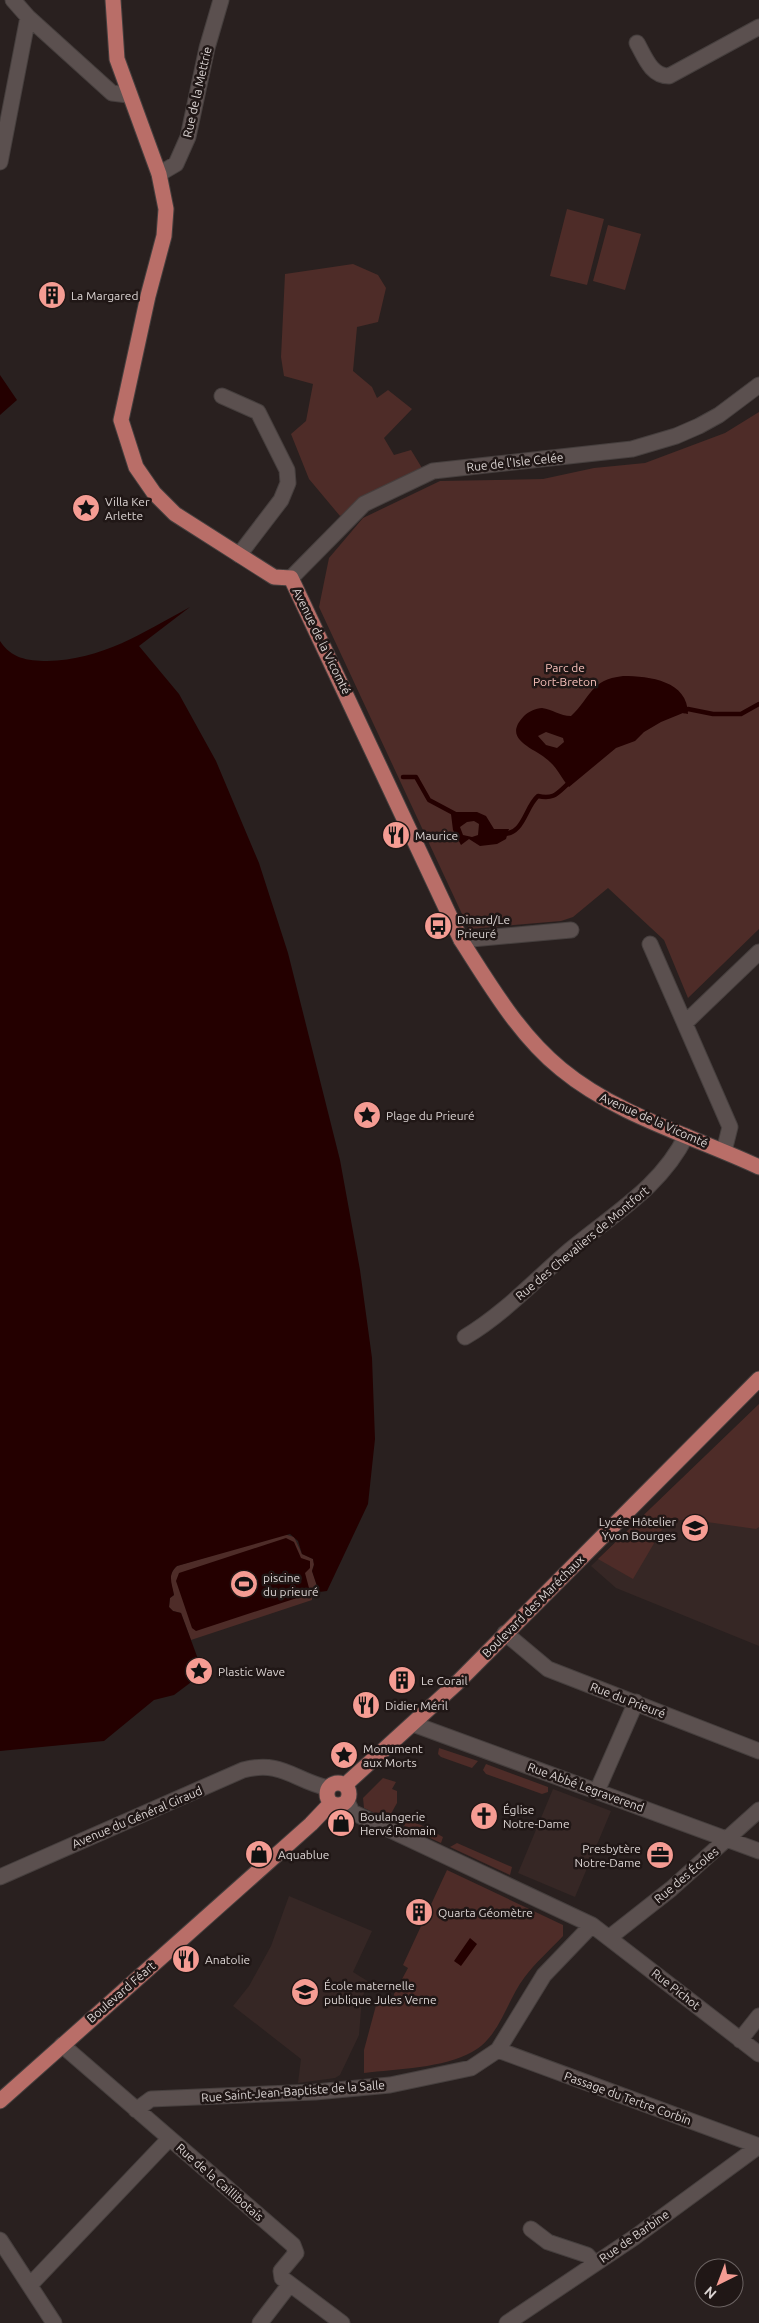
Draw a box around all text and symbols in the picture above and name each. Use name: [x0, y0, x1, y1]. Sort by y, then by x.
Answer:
street label: Rue de la Mettrie: [180, 45, 214, 139]
building icon: La Margared: [37, 280, 67, 310]
place label: La Margared: [71, 289, 138, 302]
street label: Rue de l'Isle Celée: [466, 450, 564, 474]
place icon: Villa Ker Arlette: [71, 493, 101, 523]
place label: Villa Ker Arlette: [105, 495, 150, 522]
street label: Avenue de la Vicomté: [291, 586, 353, 696]
park label: Parc de Port-Breton: [533, 661, 597, 688]
restaurant icon: Maurice: [381, 820, 411, 850]
place label: Maurice: [415, 829, 458, 842]
bus stop icon: Dinard/Le Prieuré: [423, 911, 453, 941]
place label: Dinard/Le Prieuré: [457, 913, 510, 940]
street label: Avenue de la Vicomté: [598, 1090, 710, 1150]
place icon: Plage du Prieuré: [352, 1100, 382, 1130]
place label: Plage du Prieuré: [386, 1109, 475, 1122]
street label: Rue des Chevaliers de Montfort: [513, 1183, 651, 1302]
school or university icon: Lycée Hôtelier Yvon Bourges: [680, 1513, 710, 1543]
place label: Lycée Hôtelier Yvon Bourges: [599, 1515, 676, 1542]
street label: Boulevard des Maréchaux: [479, 1552, 587, 1660]
sports icon: piscine du prieuré: [229, 1569, 259, 1599]
place label: piscine du prieuré: [263, 1571, 319, 1598]
place icon: Plastic Wave: [184, 1656, 214, 1686]
place label: Plastic Wave: [218, 1665, 285, 1678]
building icon: Le Corail: [387, 1665, 417, 1695]
place label: Le Corail: [421, 1674, 468, 1687]
street label: Rue du Prieuré: [589, 1680, 667, 1720]
restaurant icon: Didier Méril: [351, 1690, 381, 1720]
place label: Didier Méril: [385, 1699, 448, 1712]
place icon: Monument aux Morts: [329, 1740, 359, 1770]
place label: Monument aux Morts: [363, 1742, 423, 1769]
street label: Rue Abbé Legraverend: [526, 1760, 646, 1814]
street label: Avenue du Général Giraud: [70, 1784, 204, 1850]
church icon: Église Notre-Dame: [469, 1801, 499, 1831]
place label: Église Notre-Dame: [503, 1803, 570, 1830]
shop icon: Boulangerie Hervé Romain: [326, 1808, 356, 1838]
place label: Boulangerie Hervé Romain: [360, 1810, 436, 1837]
shop icon: Aquablue: [244, 1839, 274, 1869]
office icon: Presbytère Notre-Dame: [645, 1840, 675, 1870]
place label: Presbytère Notre-Dame: [574, 1842, 641, 1869]
street label: Rue des Écoles: [651, 1844, 721, 1906]
place label: Aquablue: [278, 1848, 329, 1861]
building icon: Quarta Géomètre: [404, 1897, 434, 1927]
place label: Quarta Géomètre: [438, 1906, 533, 1919]
restaurant icon: Anatolie: [171, 1944, 201, 1974]
place label: Anatolie: [205, 1953, 250, 1966]
street label: Boulevard Féart: [84, 1959, 158, 2025]
street label: Rue Pichot: [649, 1966, 703, 2012]
school or university icon: École maternelle publique Jules Verne: [290, 1977, 320, 2007]
place label: École maternelle publique Jules Verne: [324, 1979, 437, 2006]
street label: Passage du Tertre Corbin: [563, 2069, 693, 2127]
street label: Rue Saint-Jean-Baptiste de la Salle: [201, 2078, 385, 2104]
street label: Rue de la Caillibotais: [174, 2141, 266, 2223]
street label: Rue de Barbine: [597, 2207, 671, 2265]
north arrow: [694, 2258, 744, 2308]
text: N: [701, 2283, 720, 2302]

